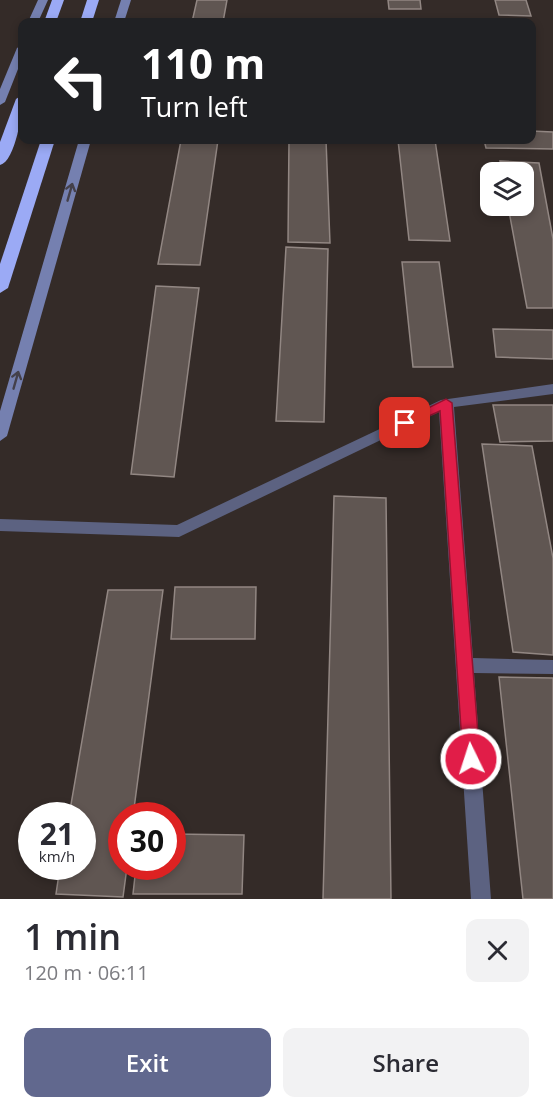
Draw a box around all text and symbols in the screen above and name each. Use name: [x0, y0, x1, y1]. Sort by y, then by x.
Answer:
text: 110 m: [141, 34, 265, 91]
icon: left: [42, 42, 120, 120]
text: Turn left: [141, 88, 248, 125]
map controls: [480, 162, 534, 216]
button: layers: [480, 162, 534, 216]
one-way arrow: [65, 183, 76, 202]
one-way arrow: [11, 370, 22, 389]
pin: [379, 397, 430, 448]
icon: arrive: [388, 406, 421, 439]
position arrow: [439, 727, 503, 791]
speed limit sign: 30: [108, 802, 186, 880]
text: 21: [40, 813, 74, 854]
text: km/h: [39, 846, 75, 866]
text: 1 min: [24, 912, 121, 961]
button: close: [466, 919, 529, 982]
text: 120 m · 06:11: [24, 959, 149, 986]
button: Exit: [24, 1028, 271, 1097]
button: Share: [283, 1028, 529, 1097]

